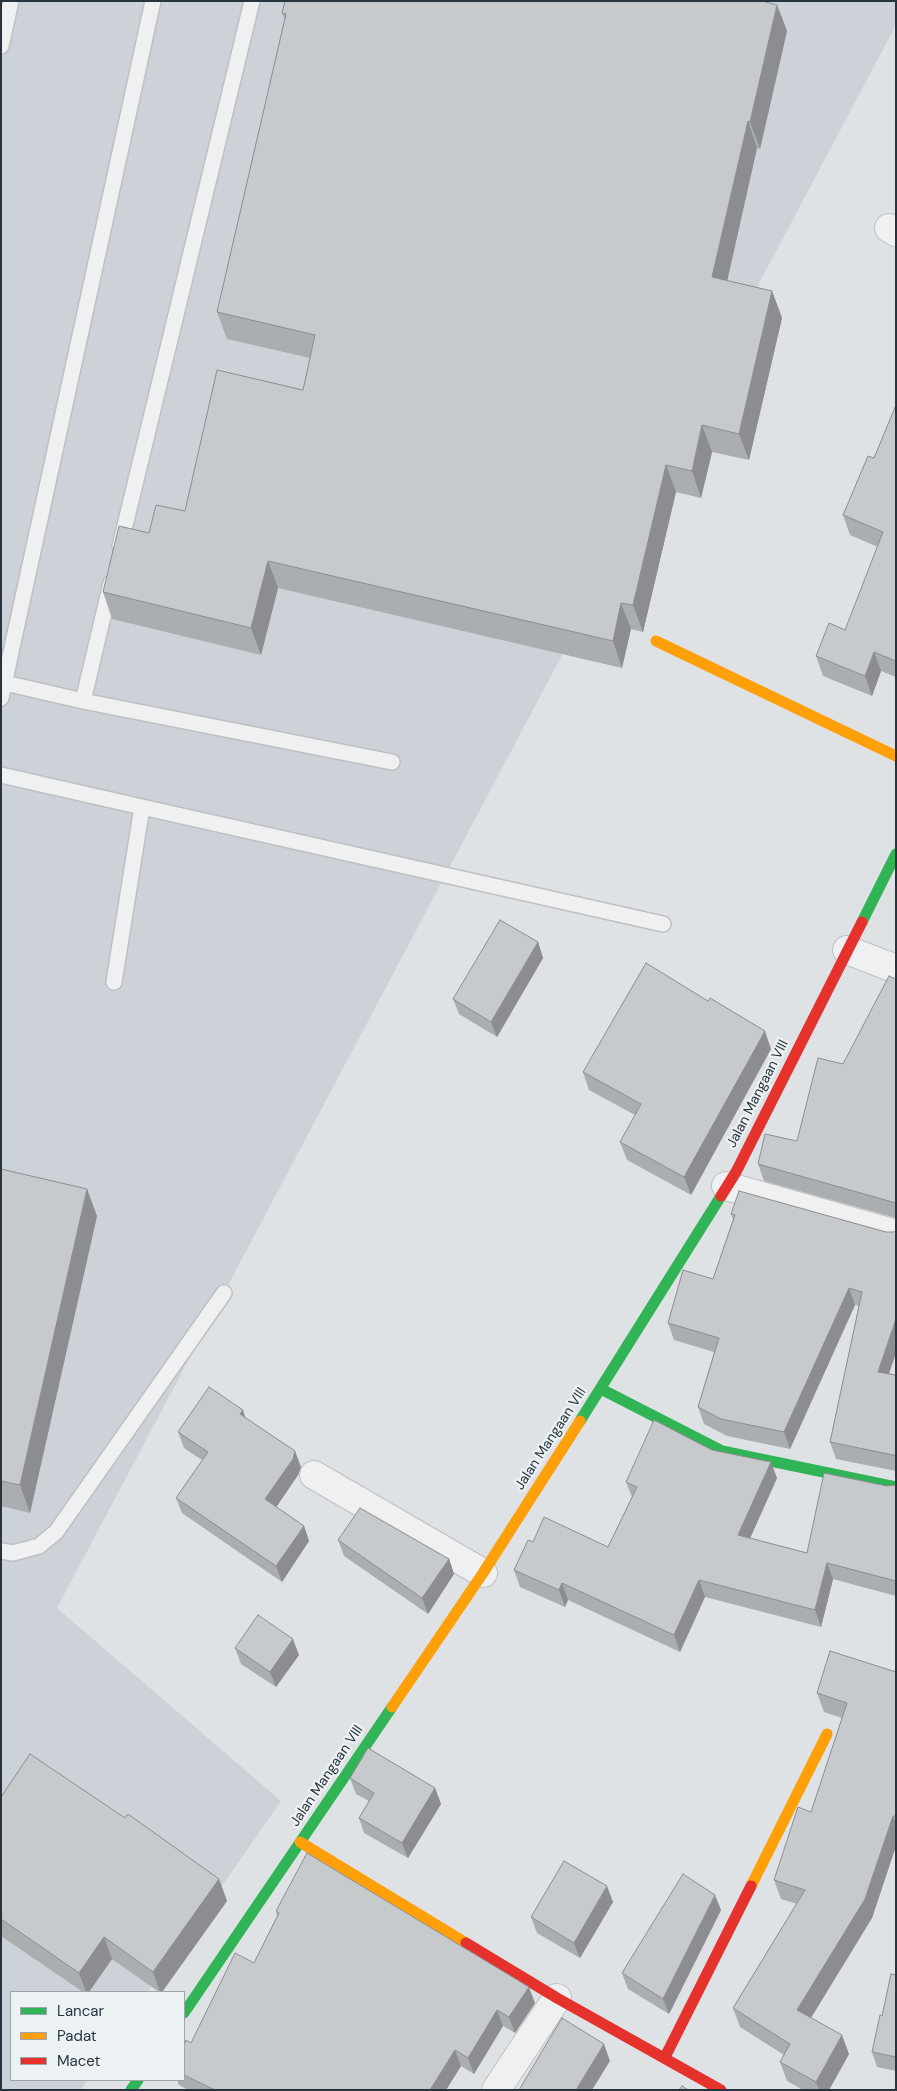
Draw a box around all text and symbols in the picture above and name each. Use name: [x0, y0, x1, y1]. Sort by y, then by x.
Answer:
street label: Jalan Mangaan VIII: [724, 1037, 792, 1151]
street label: Jalan Mangaan VIII: [512, 1385, 590, 1493]
street label: Jalan Mangaan VIII: [287, 1722, 367, 1830]
legend: [10, 1991, 185, 2081]
text: Lancar: [57, 2001, 104, 2021]
text: Padat: [57, 2026, 97, 2046]
text: Macet: [57, 2051, 101, 2071]

